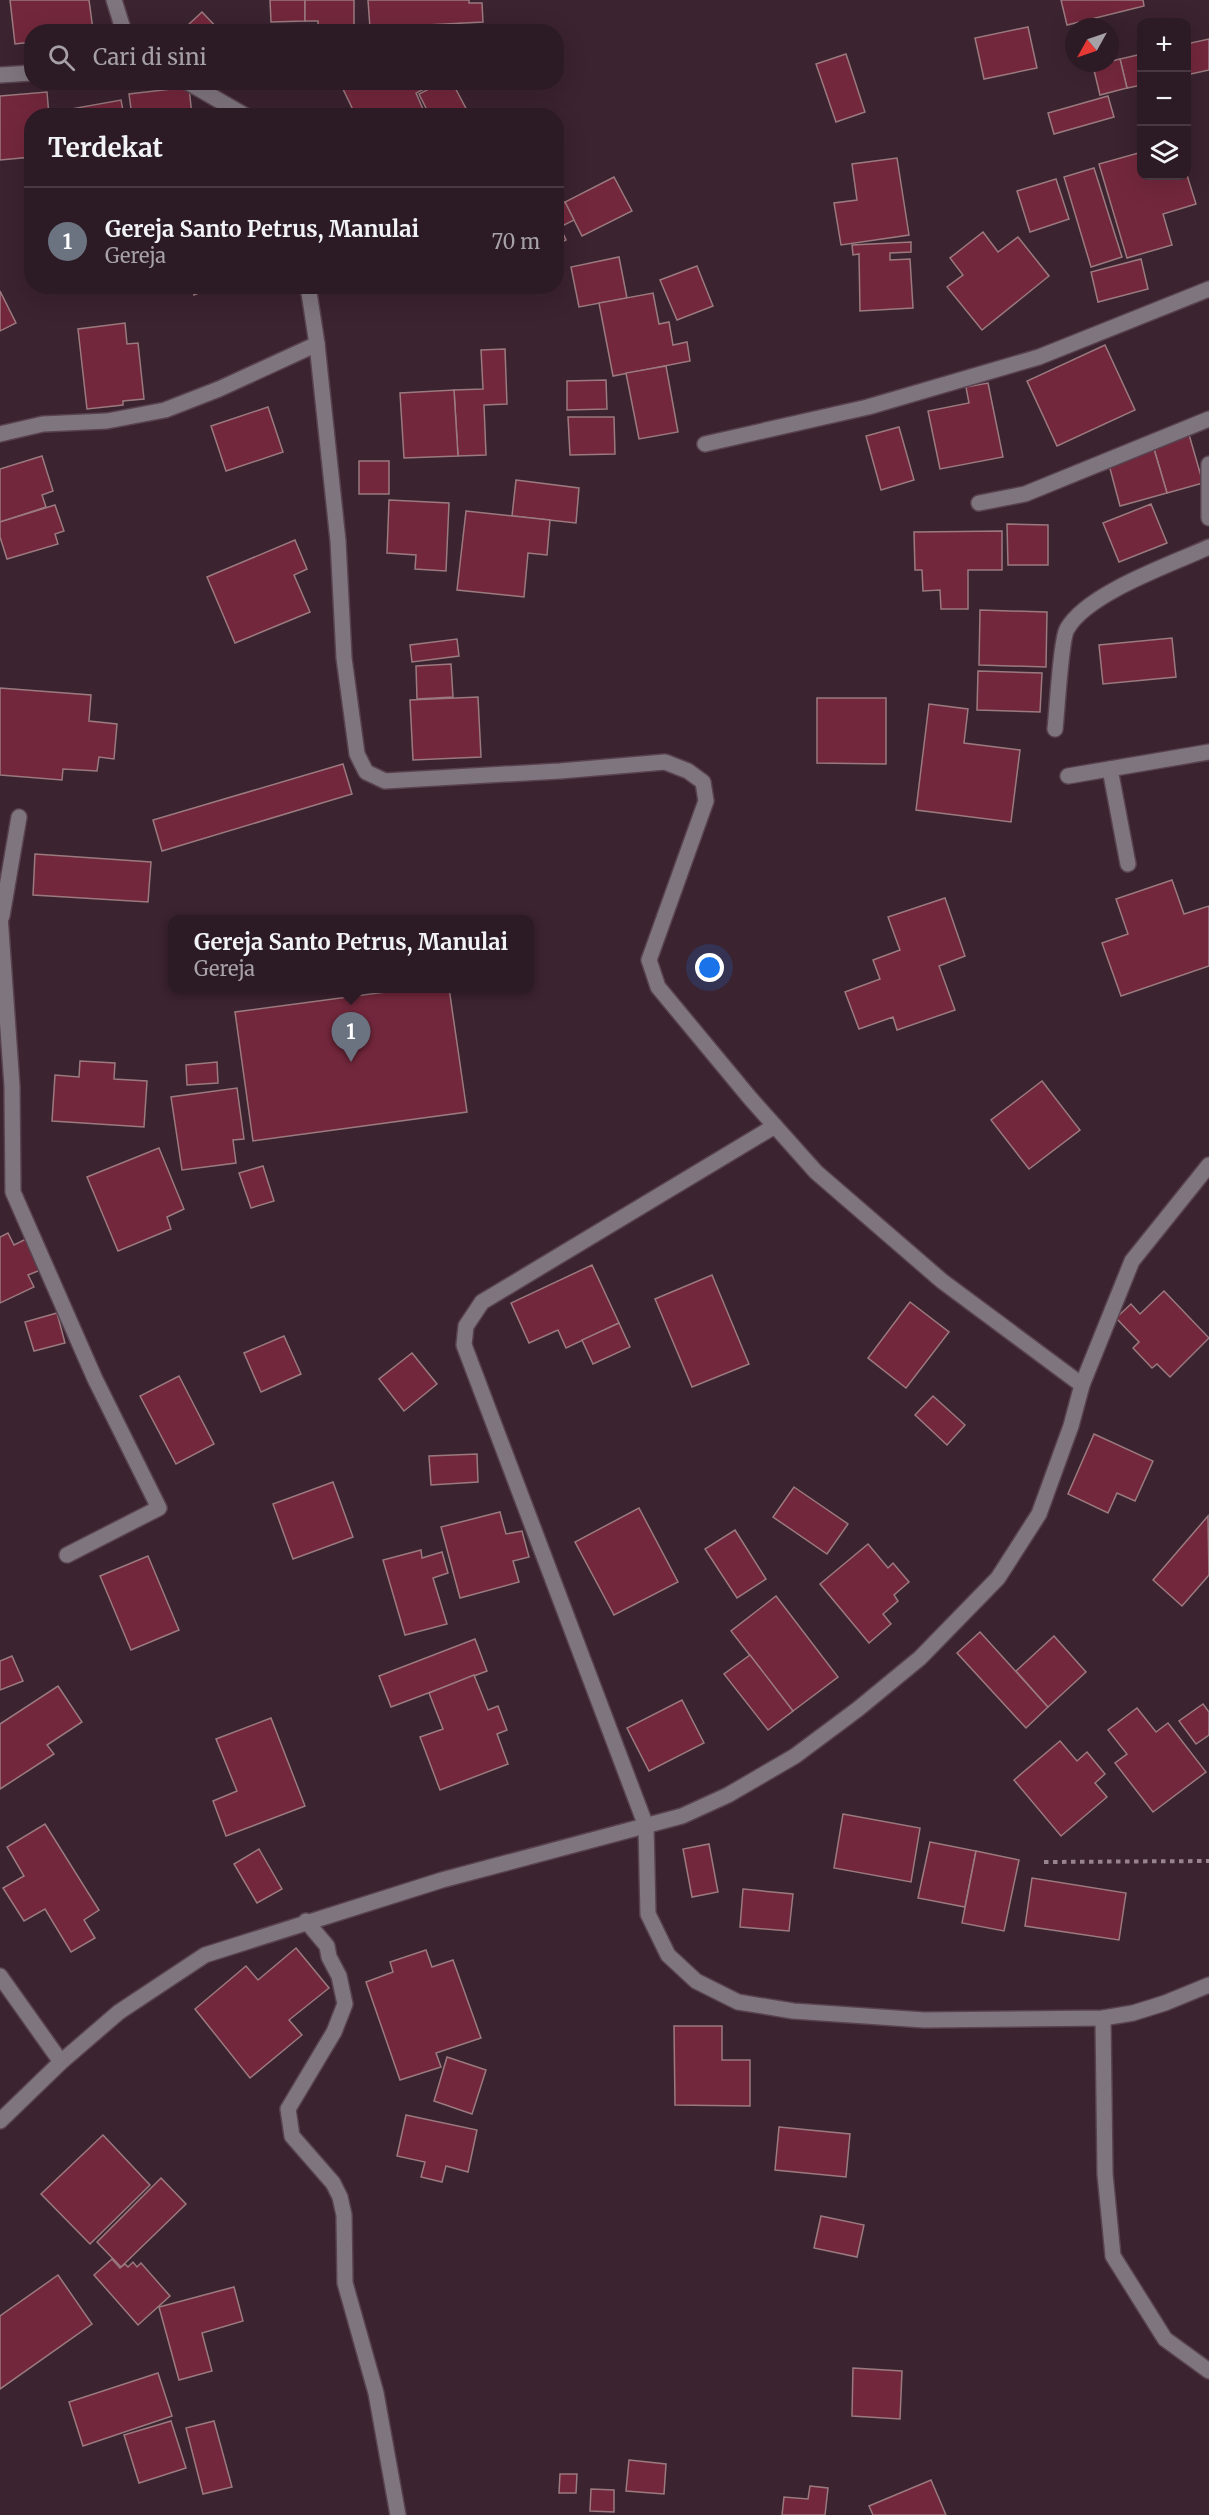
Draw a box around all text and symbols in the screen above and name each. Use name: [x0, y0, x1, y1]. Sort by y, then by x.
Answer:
north arrow: [1065, 18, 1119, 72]
map controls: [1137, 18, 1191, 180]
button: +: [1137, 18, 1191, 72]
search box: [24, 24, 564, 90]
icon: search: [45, 41, 78, 74]
text: Cari di sini: [93, 43, 207, 71]
button: −: [1137, 72, 1191, 126]
button: layers: [1137, 126, 1191, 180]
text: Terdekat: [48, 131, 163, 164]
text: Gereja Santo Petrus, Manulai: [105, 215, 419, 243]
text: 1: [63, 229, 72, 254]
text: 70 m: [492, 229, 540, 254]
text: Gereja: [105, 243, 166, 268]
popup: [168, 915, 534, 993]
text: Gereja Santo Petrus, Manulai: [194, 928, 508, 956]
your location: [695, 953, 724, 982]
text: Gereja: [194, 956, 255, 981]
pin: 1: [332, 1012, 370, 1062]

